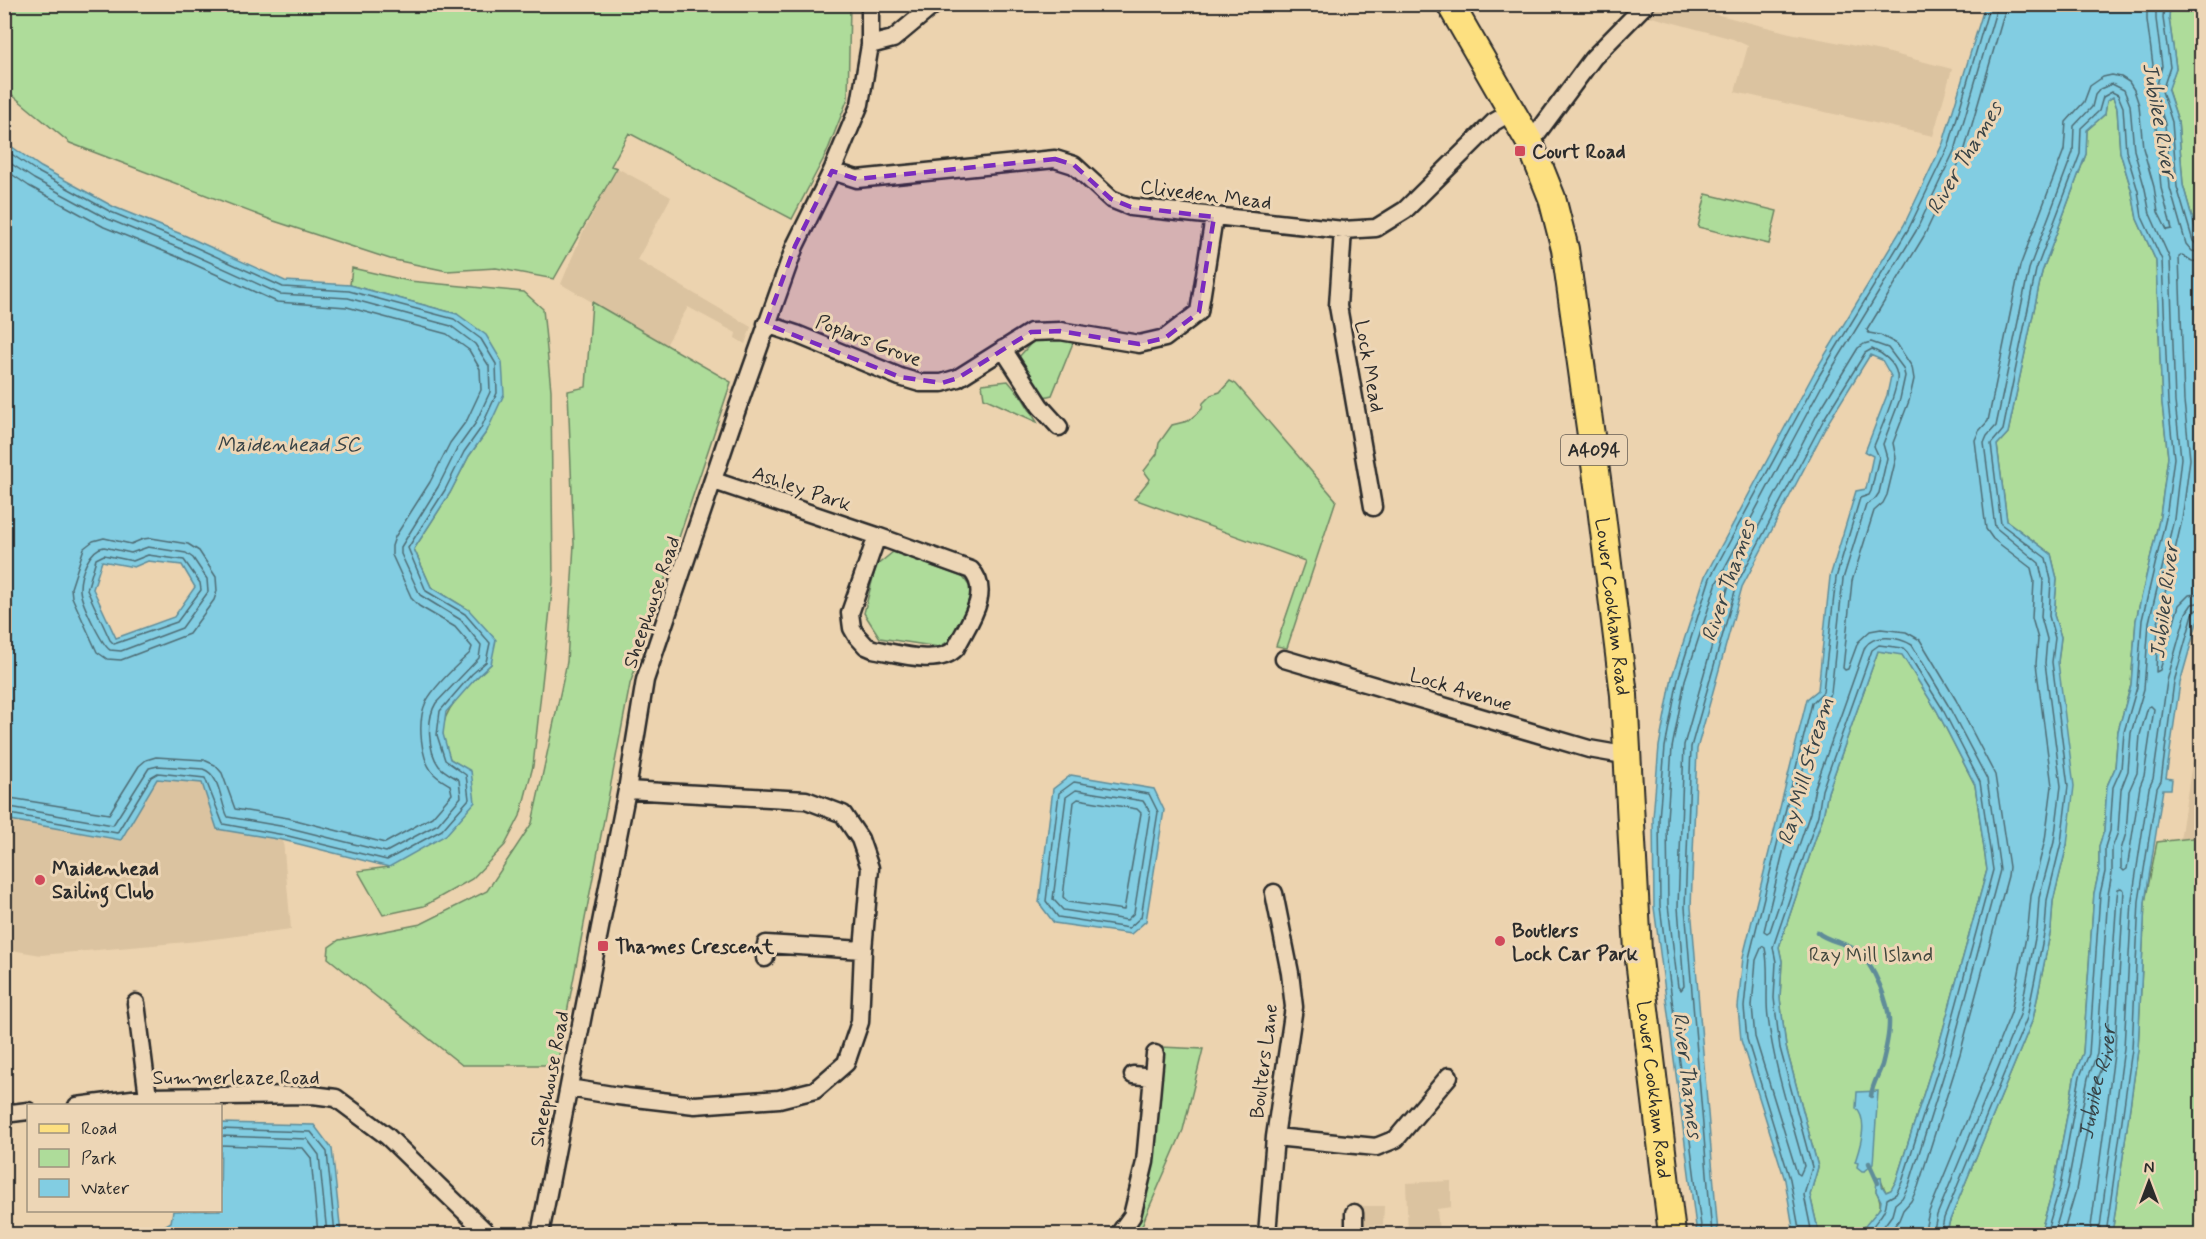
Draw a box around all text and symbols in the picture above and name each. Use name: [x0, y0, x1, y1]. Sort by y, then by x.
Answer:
water label: Jubilee River: [2135, 60, 2183, 183]
water label: River Thames: [1920, 96, 2010, 220]
place label: Court Road: [1532, 139, 1625, 166]
marker: Court Road: [1513, 144, 1527, 158]
street label: Cliveden Mead: [1139, 174, 1273, 217]
street label: Poplars Grove: [812, 309, 926, 374]
street label: Lock Mead: [1347, 318, 1390, 414]
water label: Maidenhead SC: [217, 431, 362, 459]
road number: A4094: [1561, 435, 1627, 465]
street label: Ashley Park: [749, 460, 854, 519]
street label: Lower Cookham Road: [1587, 516, 1636, 697]
water label: River Thames: [1695, 516, 1763, 645]
street label: Sheephouse Road: [617, 533, 688, 672]
water label: Jubilee River: [2144, 539, 2186, 661]
street label: Lock Avenue: [1406, 662, 1515, 719]
water label: Ray Mill Stream: [1772, 694, 1840, 848]
place label: Maidenhead Sailing Club: [52, 856, 159, 908]
marker: Maidenhead Sailing Club: [33, 873, 47, 887]
place label: Boutlers Lock Car Park: [1512, 918, 1639, 968]
place label: Thames Crescent: [615, 934, 775, 961]
marker: Boutlers Lock Car Park: [1493, 934, 1507, 948]
marker: Thames Crescent: [596, 939, 610, 953]
park label: Ray Mill Island: [1809, 942, 1933, 969]
street label: Lower Cookham Road: [1629, 999, 1677, 1180]
street label: Boulters Lane: [1244, 1002, 1285, 1120]
street label: Sheephouse Road: [524, 1009, 577, 1150]
water label: River Thames: [1665, 1011, 1709, 1141]
water label: Jubilee River: [2073, 1021, 2123, 1142]
street label: Summerleaze Road: [153, 1065, 320, 1092]
legend: [27, 1104, 222, 1212]
text: Road: [81, 1117, 117, 1141]
text: Park: [81, 1147, 117, 1171]
north arrow: [2119, 1152, 2179, 1212]
text: N: [2144, 1158, 2154, 1179]
text: Water: [81, 1177, 130, 1201]

